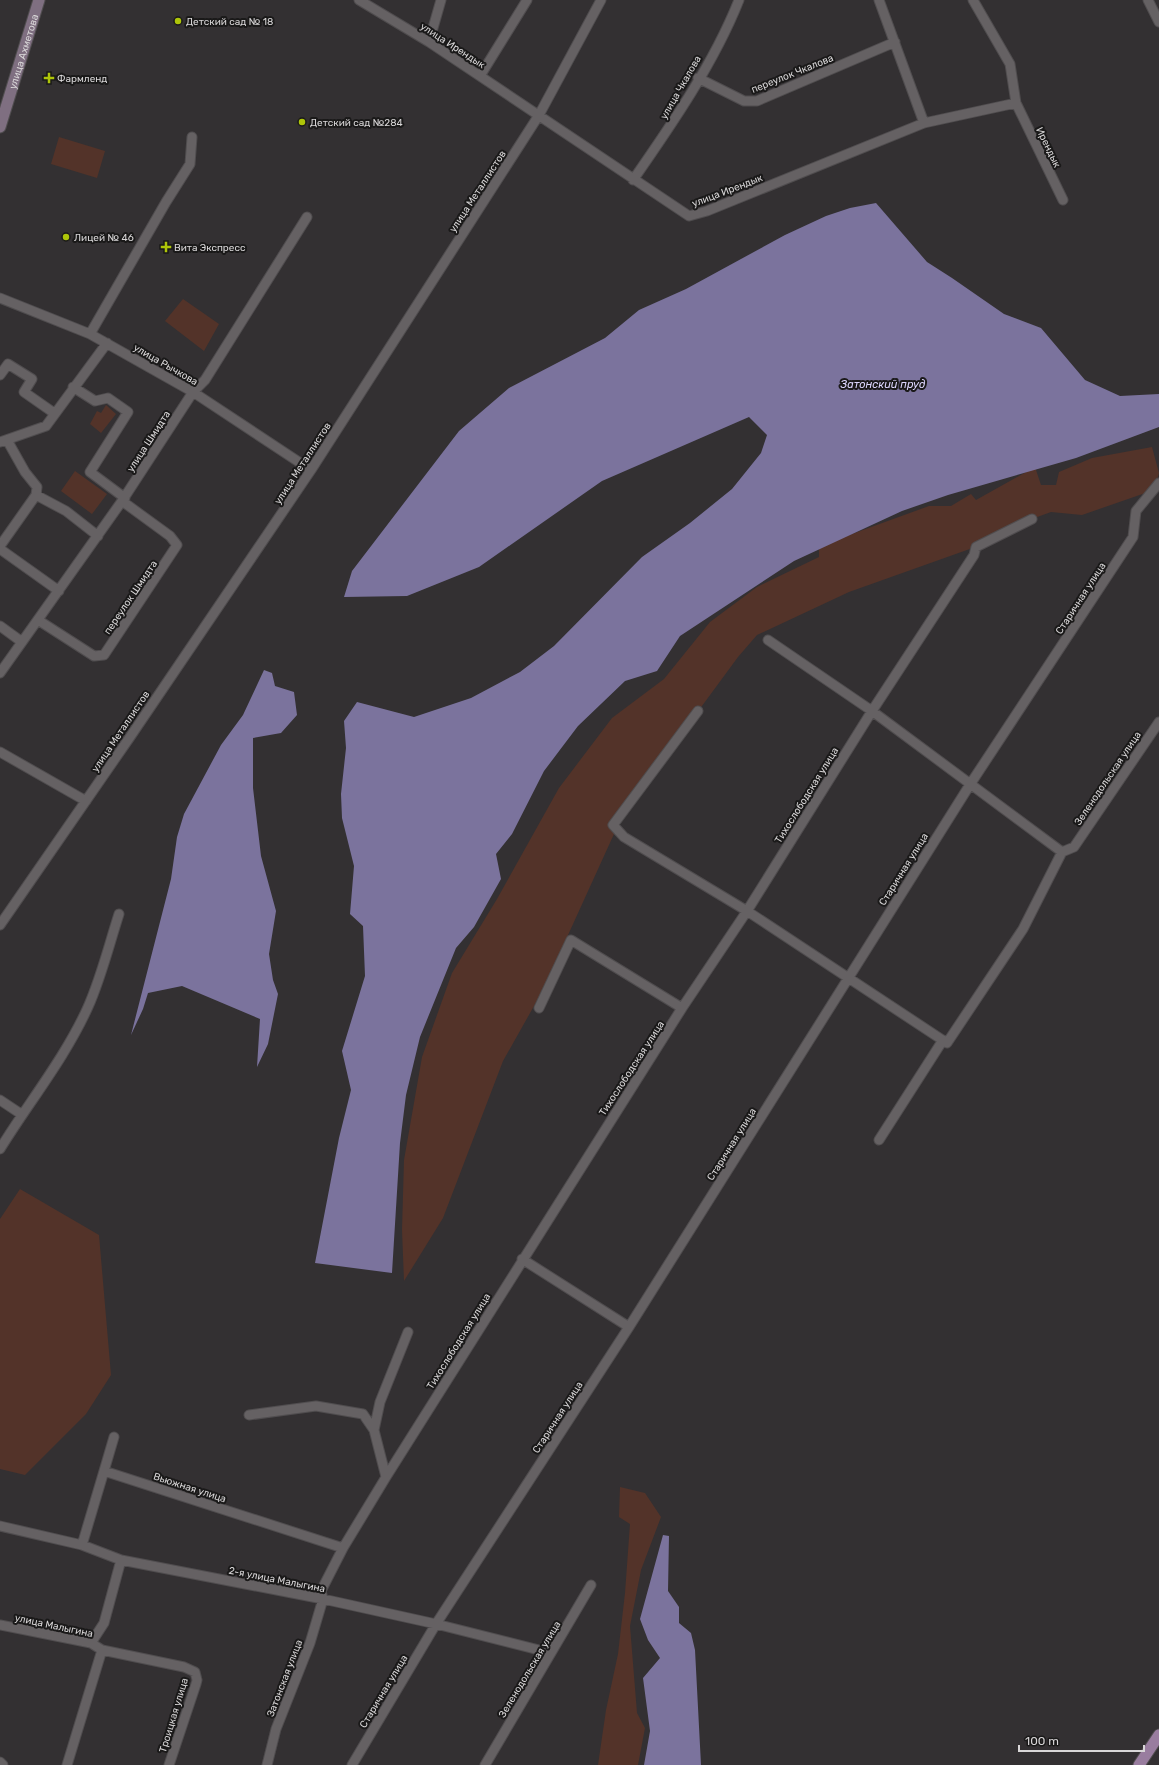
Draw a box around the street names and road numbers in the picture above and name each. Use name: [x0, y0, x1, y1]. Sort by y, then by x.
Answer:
street label: улица Ахметова: [7, 13, 41, 91]
street label: улица Ирендык: [418, 20, 488, 72]
street label: переулок Чкалова: [750, 52, 835, 96]
street label: улица Чкалова: [658, 54, 704, 121]
street label: Ирендык: [1033, 125, 1063, 170]
street label: улица Металлистов: [447, 148, 509, 235]
street label: улица Ирендык: [690, 172, 765, 210]
street label: улица Рычкова: [131, 342, 200, 388]
street label: улица Шмидта: [125, 409, 173, 474]
street label: улица Металлистов: [272, 420, 334, 507]
street label: переулок Шмидта: [102, 558, 160, 637]
street label: Старичная улица: [1053, 560, 1109, 637]
street label: улица Металлистов: [89, 688, 153, 774]
street label: Зеленодольская улица: [1072, 729, 1144, 828]
street label: Тихослободская улица: [772, 745, 841, 846]
street label: Старичная улица: [877, 831, 931, 908]
street label: Тихослободская улица: [597, 1019, 667, 1118]
street label: Старичная улица: [705, 1106, 759, 1183]
street label: Тихослободская улица: [424, 1291, 493, 1392]
street label: Старичная улица: [530, 1379, 586, 1456]
street label: Вьюжная улица: [152, 1471, 228, 1505]
street label: 2-я улица Малыгина: [228, 1565, 326, 1595]
street label: улица Малыгина: [14, 1612, 94, 1640]
street label: Зеленодольская улица: [496, 1619, 563, 1720]
street label: Затонская улица: [265, 1638, 305, 1719]
street label: Старичная улица: [357, 1653, 410, 1730]
street label: Троицкая улица: [157, 1677, 191, 1754]

